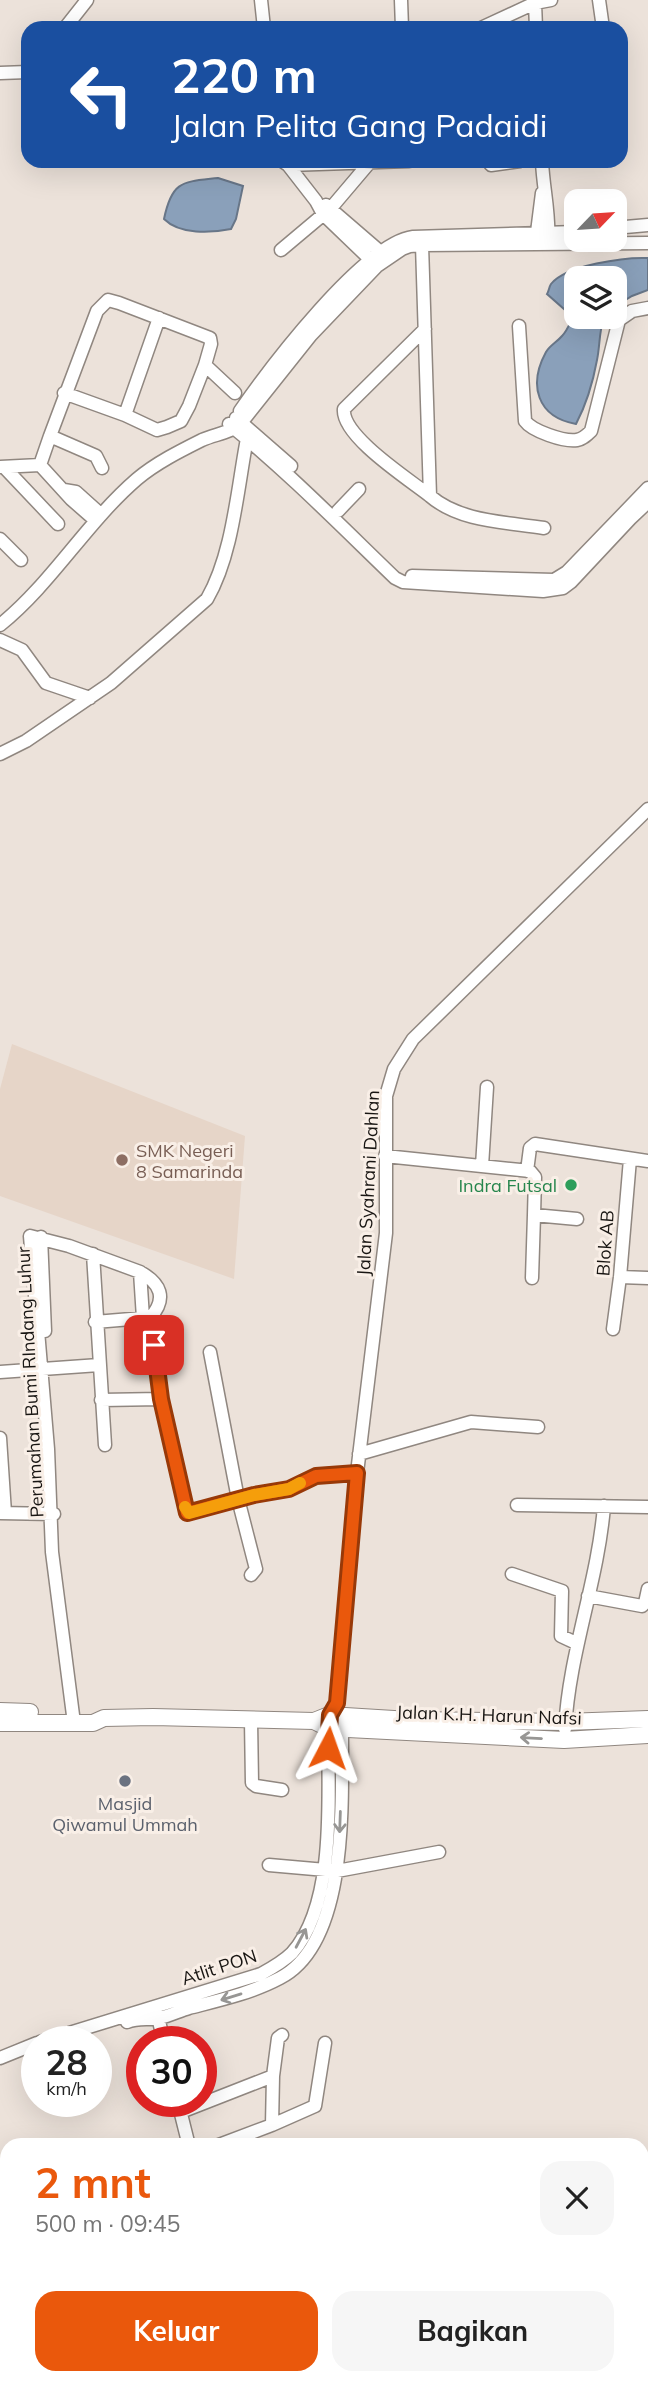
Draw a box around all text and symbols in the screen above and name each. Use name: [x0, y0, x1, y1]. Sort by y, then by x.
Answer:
text: 220 m: [171, 44, 317, 105]
icon: left: [56, 49, 147, 140]
text: Jalan Pelita Gang Padaidi: [171, 105, 547, 145]
north arrow: [564, 189, 626, 252]
map controls: [564, 189, 627, 329]
button: layers: [564, 266, 627, 329]
street label: Jalan Syahrani Dahlan: [352, 1089, 384, 1277]
place label: SMK Negeri 8 Samarinda: [136, 1139, 243, 1183]
marker: SMK Negeri 8 Samarinda: [114, 1152, 130, 1168]
place label: Indra Futsal: [458, 1174, 557, 1197]
marker: Indra Futsal: [563, 1177, 579, 1193]
street label: Blok AB: [591, 1209, 619, 1277]
street label: Perumahan Bumi RIndang Luhur: [11, 1245, 49, 1518]
pin: [124, 1315, 184, 1375]
icon: arrive: [135, 1326, 173, 1364]
street label: Jalan K.H. Harun Nafsi: [396, 1700, 582, 1730]
position arrow: [291, 1711, 365, 1785]
one-way arrow: [520, 1731, 543, 1744]
marker: Masjid Qiwamul Ummah: [117, 1773, 133, 1789]
place label: Masjid Qiwamul Ummah: [52, 1792, 198, 1836]
one-way arrow: [334, 1810, 347, 1833]
one-way arrow: [294, 1928, 308, 1949]
street label: Atlit PON: [178, 1944, 260, 1990]
one-way arrow: [221, 1991, 243, 2004]
speed limit sign: 30: [126, 2026, 217, 2117]
text: 28: [45, 2040, 88, 2084]
text: km/h: [46, 2077, 87, 2100]
text: 2 mnt: [35, 2156, 151, 2209]
button: close: [540, 2161, 614, 2235]
text: 500 m · 09:45: [35, 2209, 180, 2238]
button: Keluar: [35, 2291, 318, 2371]
button: Bagikan: [332, 2291, 614, 2371]

